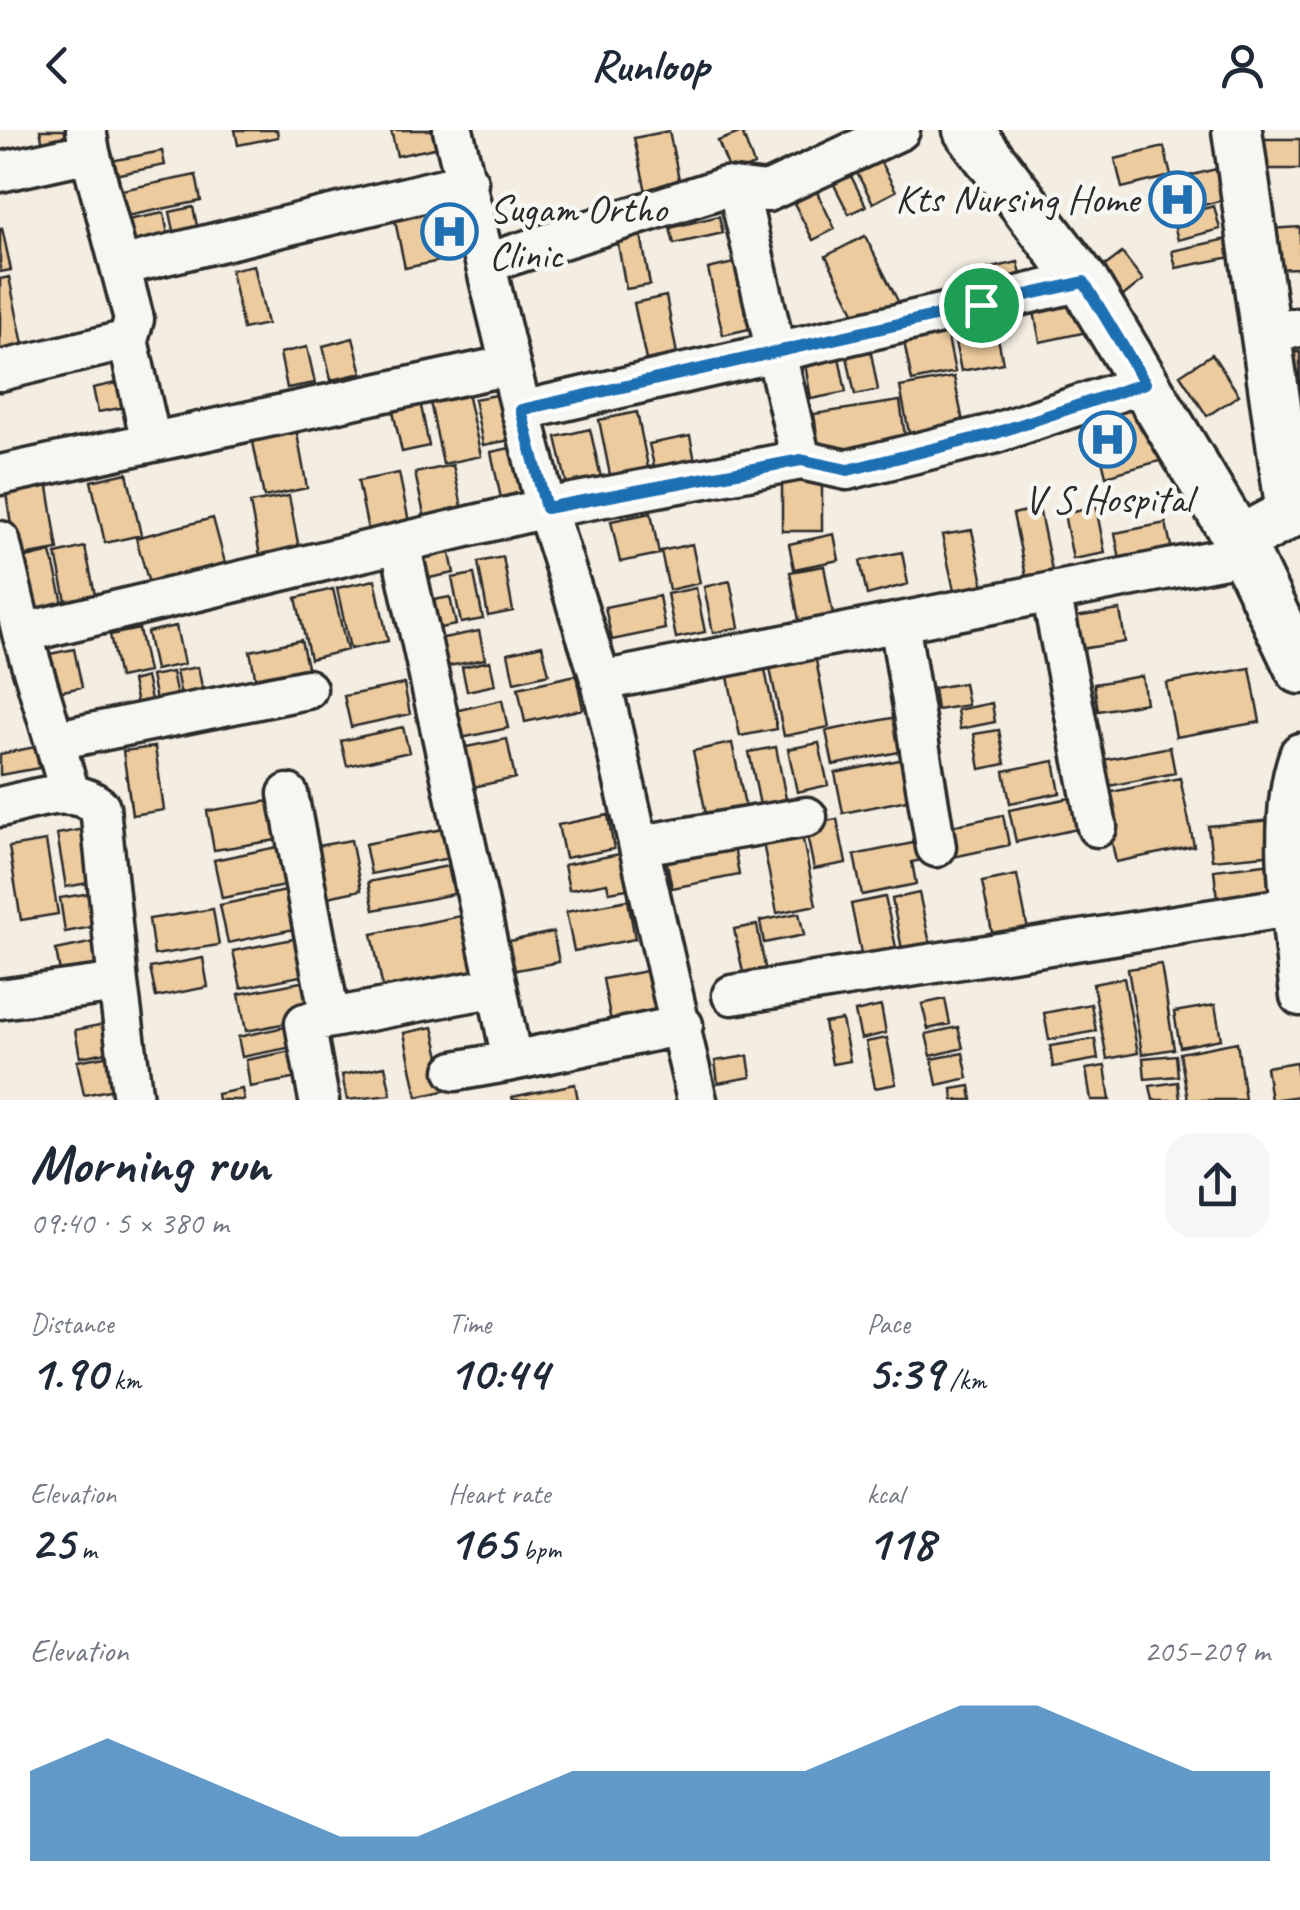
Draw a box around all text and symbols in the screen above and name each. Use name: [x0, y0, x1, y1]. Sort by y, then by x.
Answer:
text: Runloop: [591, 37, 709, 94]
icon: back: [30, 38, 85, 93]
icon: person: [1215, 38, 1270, 93]
hospital icon: Kts Nursing Home: [1148, 169, 1208, 229]
place label: Kts Nursing Home: [895, 174, 1142, 224]
place label: Sugam Ortho Clinic: [489, 184, 668, 280]
hospital icon: Sugam Ortho Clinic: [420, 202, 480, 262]
pin: [939, 263, 1024, 348]
icon: arrive: [954, 278, 1009, 333]
hospital icon: V S Hospital: [1078, 410, 1138, 470]
place label: V S Hospital: [1024, 474, 1199, 524]
text: Morning run: [30, 1129, 270, 1199]
button: share: [1165, 1133, 1270, 1238]
text: 09:40 · 5 × 380 m: [30, 1202, 228, 1243]
text: Distance: [30, 1306, 114, 1341]
text: Time: [448, 1306, 491, 1341]
text: Pace: [867, 1306, 910, 1341]
text: 1.90: [30, 1341, 107, 1404]
text: 10:44: [448, 1341, 548, 1404]
text: 5:39: [867, 1341, 943, 1404]
text: km: [107, 1362, 141, 1397]
text: /km: [943, 1362, 986, 1397]
text: Elevation: [30, 1476, 116, 1511]
text: Heart rate: [448, 1476, 550, 1511]
text: kcal: [867, 1476, 904, 1511]
text: 25: [30, 1511, 74, 1574]
text: 165: [448, 1511, 516, 1574]
text: 118: [867, 1511, 934, 1574]
text: m: [74, 1532, 97, 1567]
text: bpm: [516, 1532, 561, 1567]
text: Elevation: [30, 1630, 128, 1671]
text: 205–209 m: [1144, 1630, 1270, 1671]

